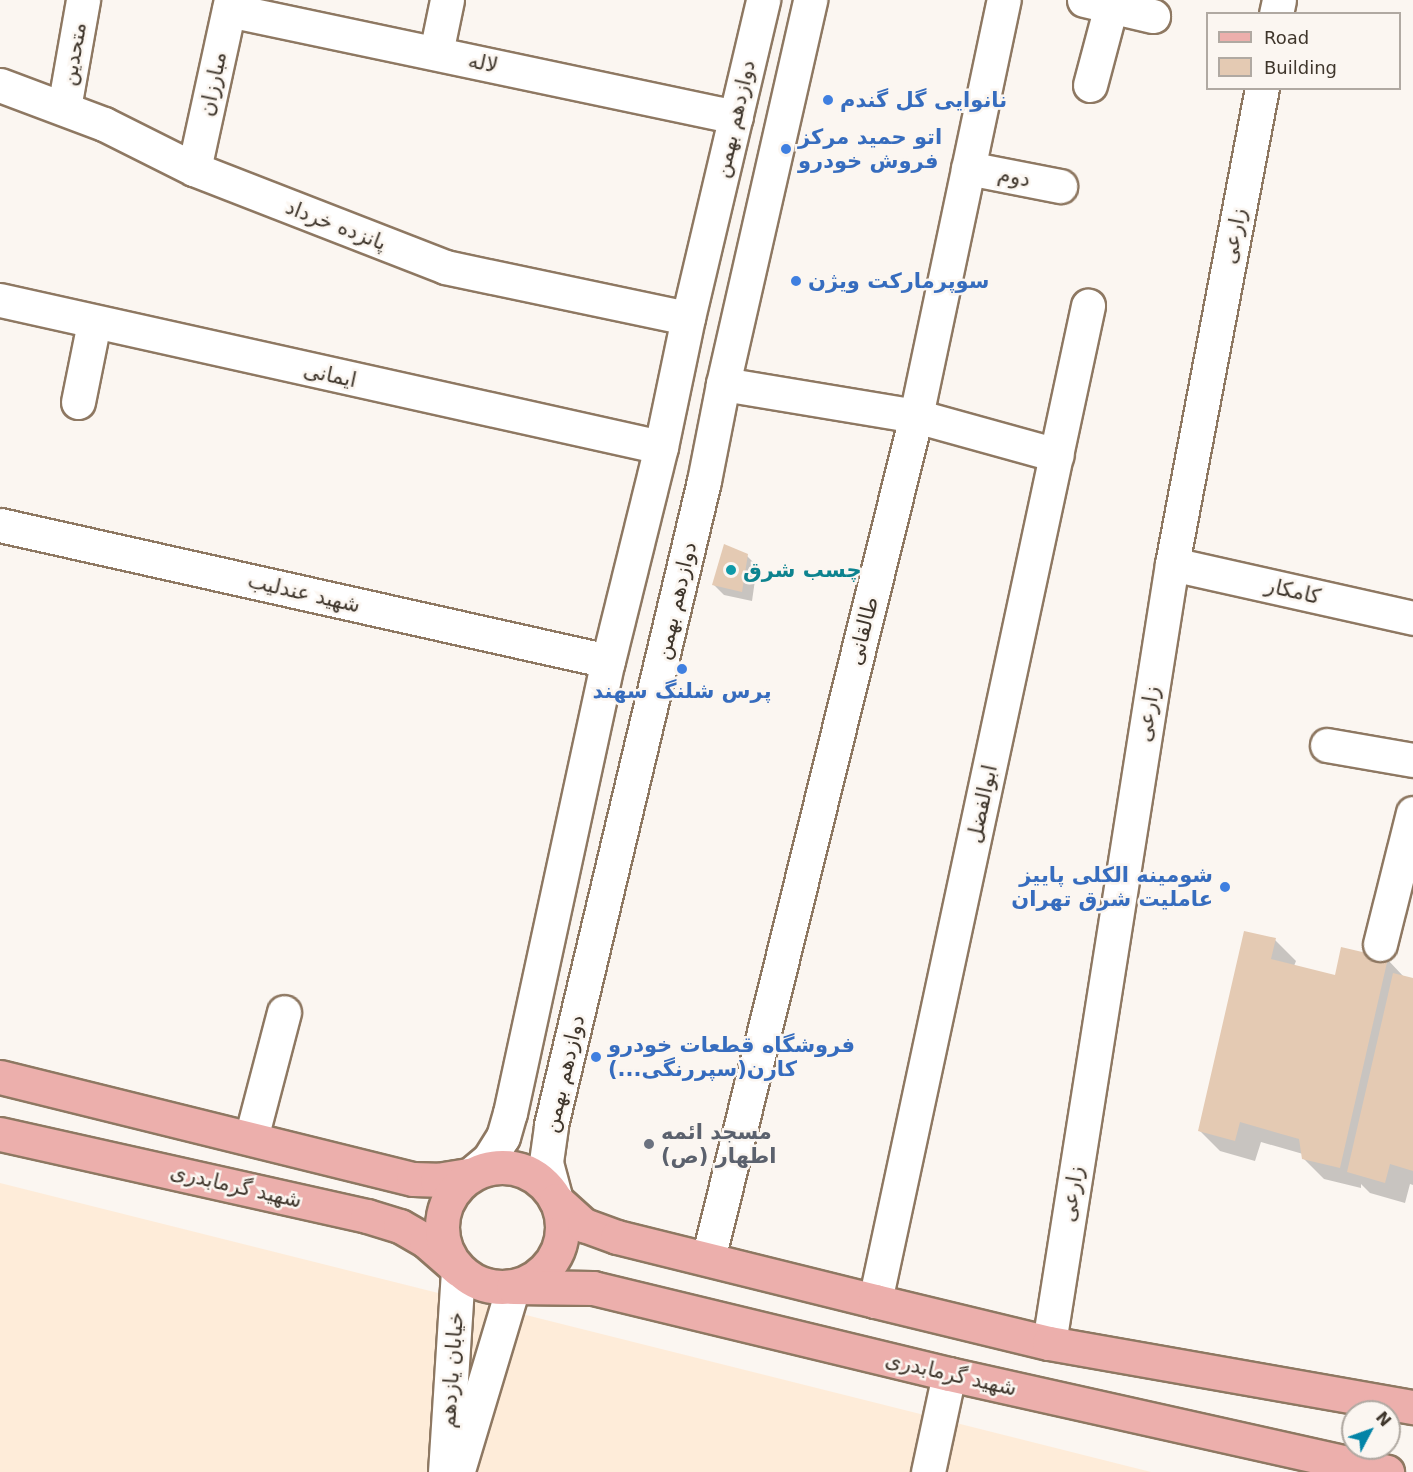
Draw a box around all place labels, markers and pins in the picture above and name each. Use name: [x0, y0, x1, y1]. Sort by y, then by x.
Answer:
place label: نانوایی گل گندم: [840, 87, 1007, 113]
marker: نانوایی گل گندم: [821, 93, 835, 107]
place label: اتو حمید مرکز فروش خودرو: [798, 124, 942, 174]
marker: اتو حمید مرکز فروش خودرو: [779, 142, 793, 156]
place label: سوپرمارکت ویژن: [808, 268, 989, 294]
marker: سوپرمارکت ویژن: [789, 274, 803, 288]
place label: چسب شرق: [743, 557, 862, 583]
marker: چسب شرق: [724, 563, 738, 577]
marker: پرس شلنگ سهند: [675, 662, 689, 676]
place label: پرس شلنگ سهند: [592, 678, 772, 704]
place label: شومینه الکلی پاییز عاملیت شرق تهران: [1011, 862, 1213, 912]
marker: شومینه الکلی پاییز عاملیت شرق تهران: [1218, 880, 1232, 894]
place label: فروشگاه قطعات خودرو کارن(سپررنگی...): [608, 1032, 855, 1082]
marker: فروشگاه قطعات خودرو کارن(سپررنگی...): [589, 1050, 603, 1064]
place label: مسجد ائمه اطهار (ص): [661, 1119, 777, 1169]
marker: مسجد ائمه اطهار (ص): [642, 1137, 656, 1151]

